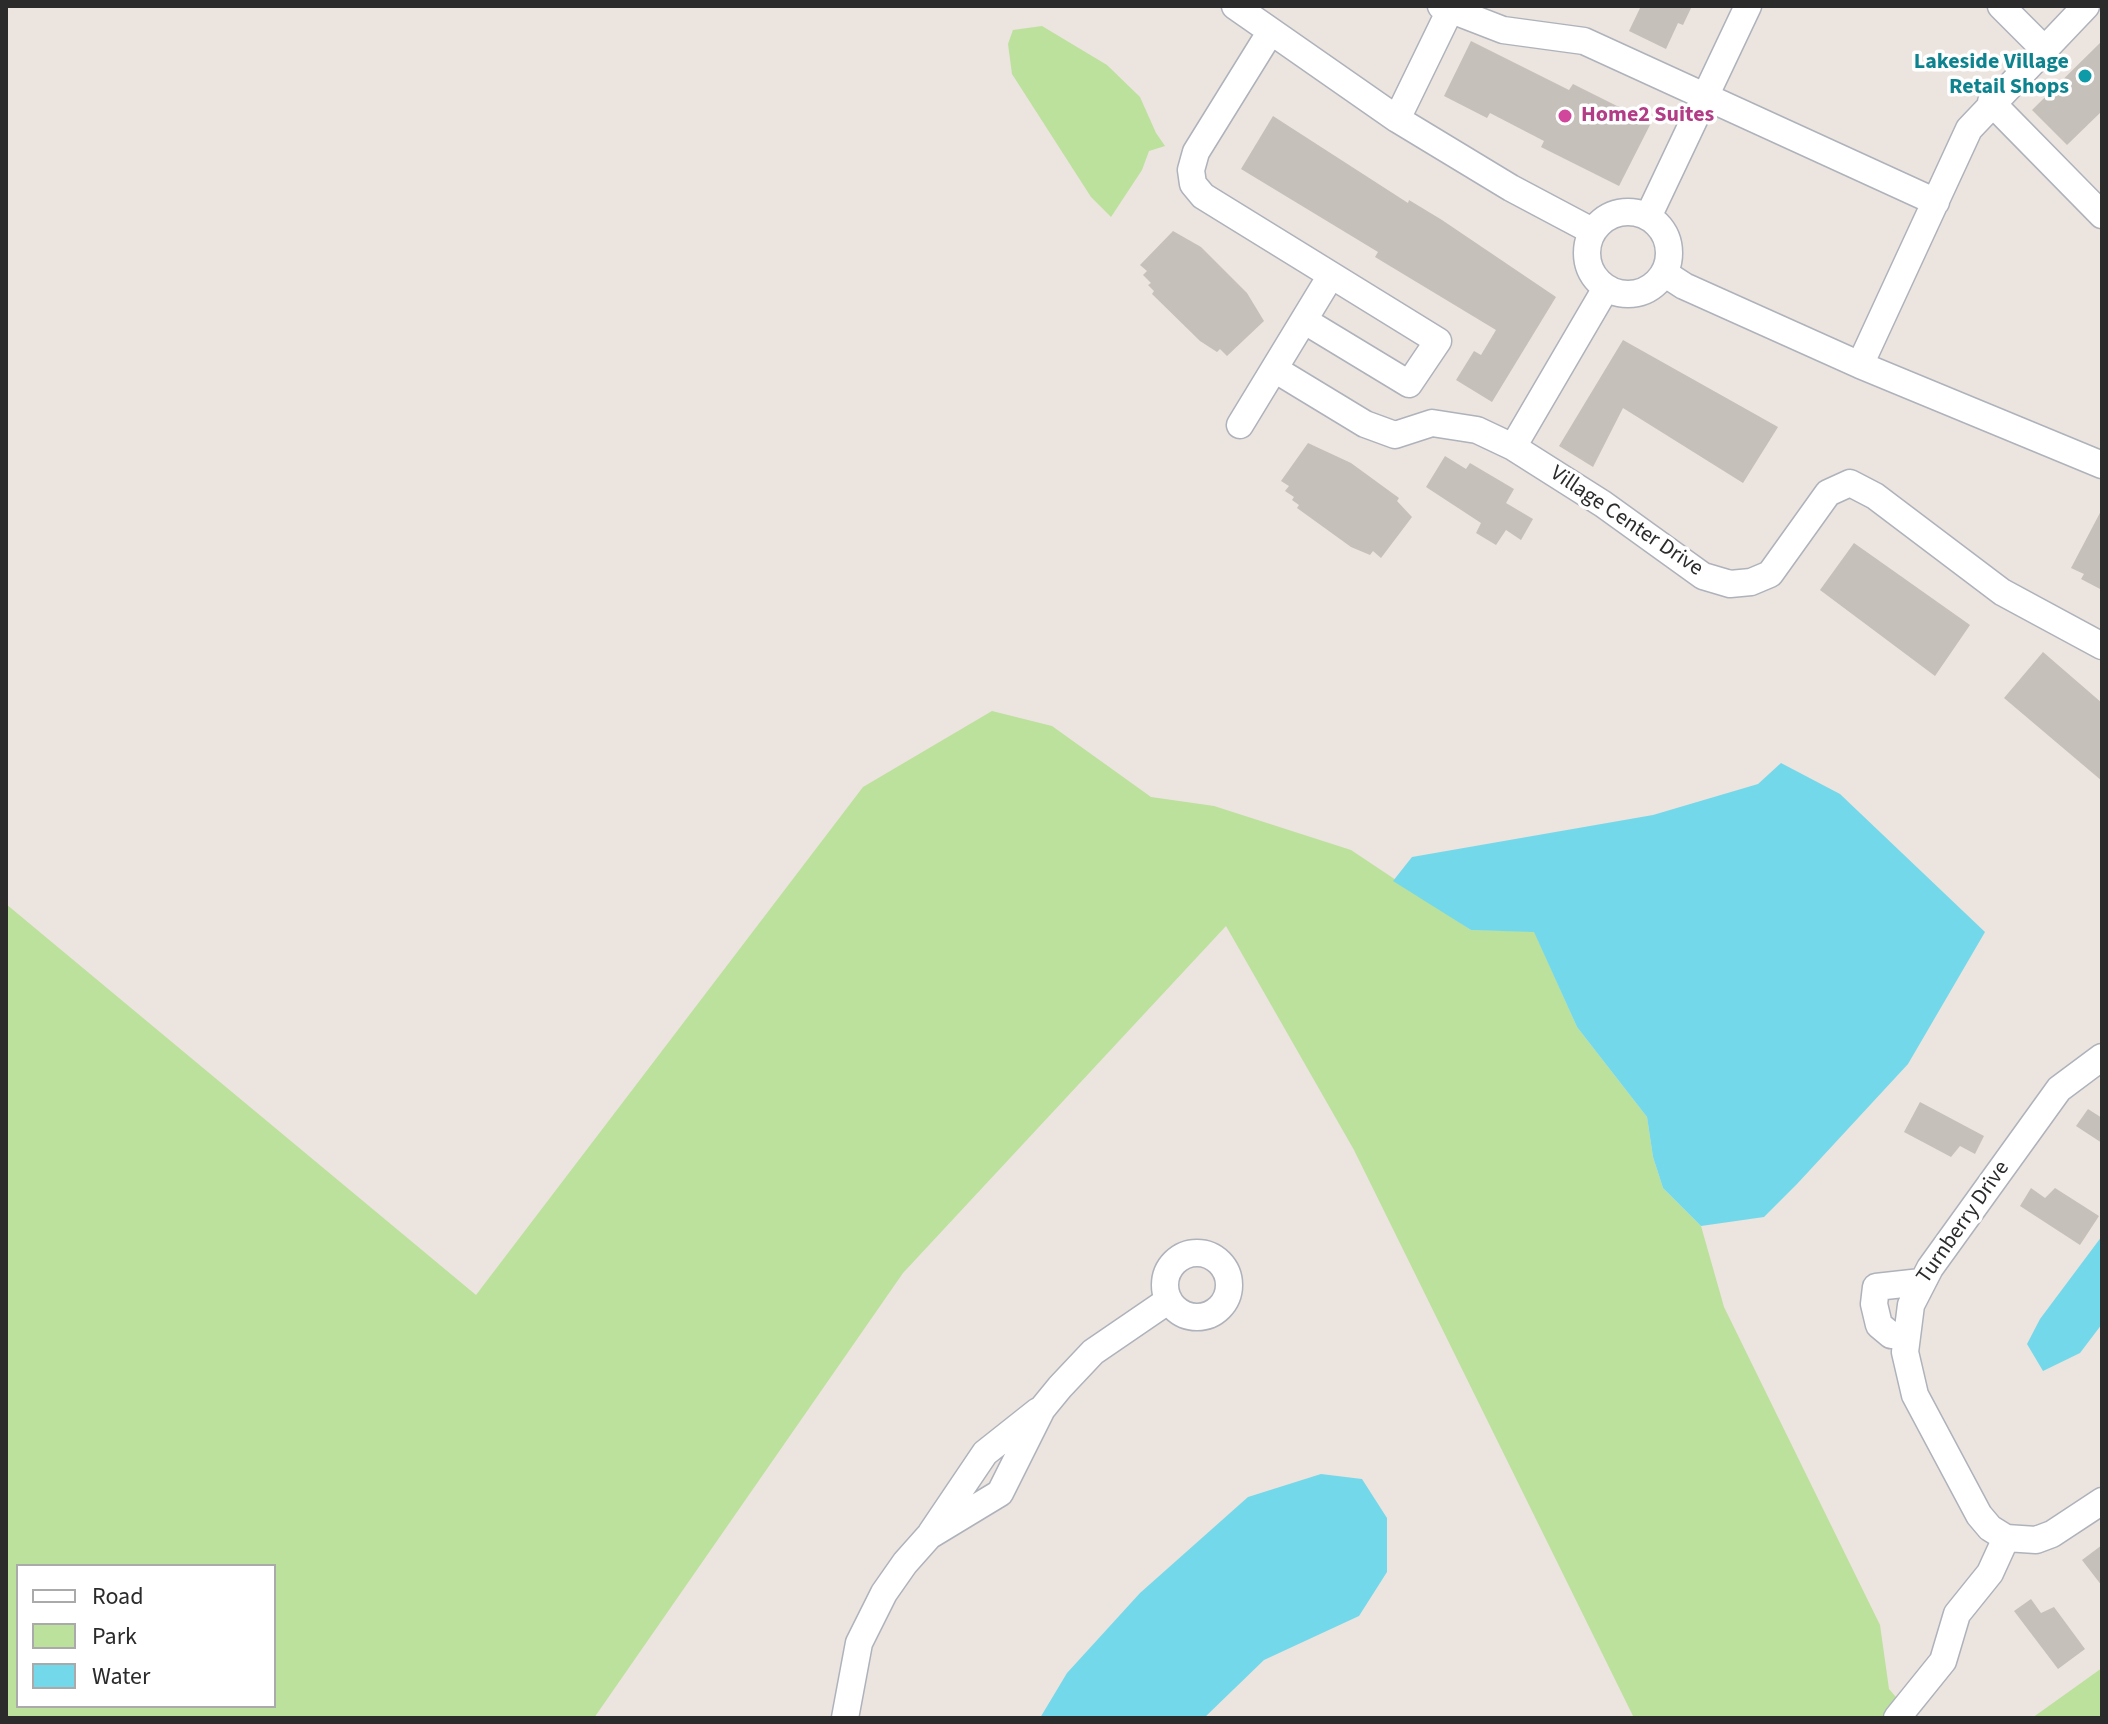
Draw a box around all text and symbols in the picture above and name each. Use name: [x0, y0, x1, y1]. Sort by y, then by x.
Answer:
place label: Lakeside Village Retail Shops: [1914, 50, 2069, 102]
marker: Lakeside Village Retail Shops: [2076, 67, 2094, 85]
place label: Home2 Suites: [1581, 103, 1714, 129]
marker: Home2 Suites: [1556, 107, 1574, 125]
street label: Village Center Drive: [1545, 461, 1707, 583]
street label: Turnberry Drive: [1912, 1157, 2016, 1289]
legend: [16, 1564, 276, 1708]
text: Road: [92, 1579, 144, 1614]
text: Park: [92, 1619, 137, 1654]
text: Water: [92, 1659, 150, 1694]

